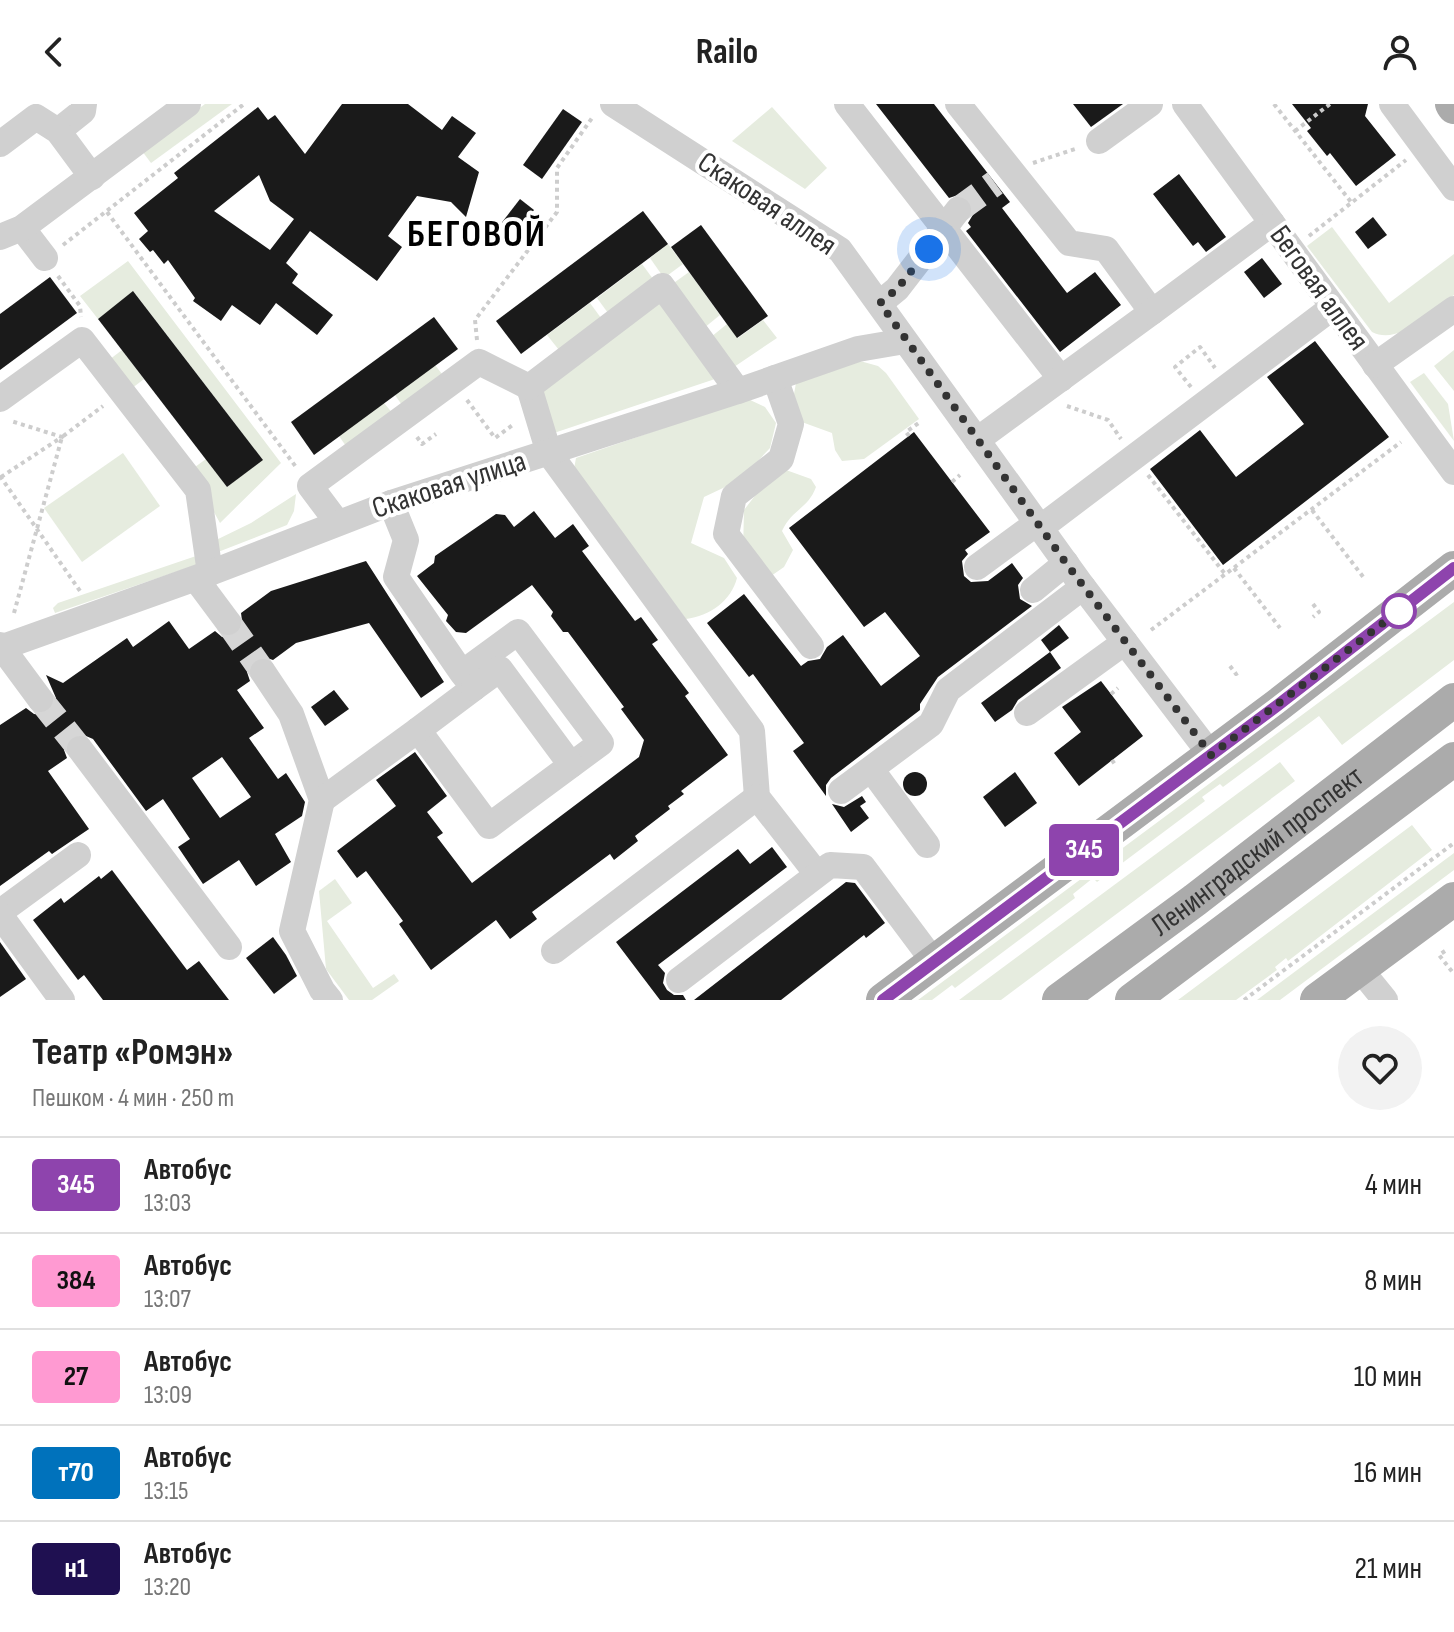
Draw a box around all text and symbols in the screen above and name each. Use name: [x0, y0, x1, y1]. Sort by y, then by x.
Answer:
icon: back: [32, 30, 76, 74]
icon: person: [1378, 30, 1422, 74]
text: Railo: [696, 31, 758, 74]
street label: Скаковая аллея: [691, 144, 843, 264]
district label: БЕГОВОЙ: [407, 212, 547, 257]
street label: Беговая аллея: [1262, 219, 1376, 357]
your location: [909, 229, 949, 269]
street label: Скаковая улица: [368, 443, 530, 527]
unlabelled marker: [1382, 594, 1416, 628]
street label: Ленинградский проспект: [1144, 759, 1371, 944]
line badge: 345: [1038, 824, 1130, 876]
text: 345: [1065, 833, 1103, 866]
button: heart: [1338, 1026, 1422, 1110]
text: Театр «Ромэн»: [32, 1030, 233, 1075]
text: Пешком · 4 мин · 250 m: [32, 1083, 234, 1114]
text: Автобус: [144, 1152, 232, 1188]
text: 4 мин: [1365, 1167, 1422, 1203]
text: 345: [57, 1168, 95, 1201]
text: 13:03: [144, 1188, 191, 1219]
text: Автобус: [144, 1248, 232, 1284]
text: 8 мин: [1364, 1263, 1422, 1299]
text: 384: [56, 1264, 96, 1297]
text: 13:07: [144, 1284, 191, 1315]
text: Автобус: [144, 1344, 232, 1380]
text: 10 мин: [1354, 1359, 1422, 1395]
text: 27: [64, 1360, 88, 1393]
text: 13:09: [144, 1380, 192, 1411]
text: Автобус: [144, 1440, 232, 1476]
text: 16 мин: [1354, 1455, 1422, 1491]
text: т70: [58, 1456, 94, 1489]
text: 13:15: [144, 1476, 188, 1507]
text: Автобус: [144, 1536, 232, 1572]
text: 21 мин: [1355, 1551, 1422, 1587]
text: н1: [64, 1552, 88, 1585]
text: 13:20: [144, 1572, 191, 1603]

